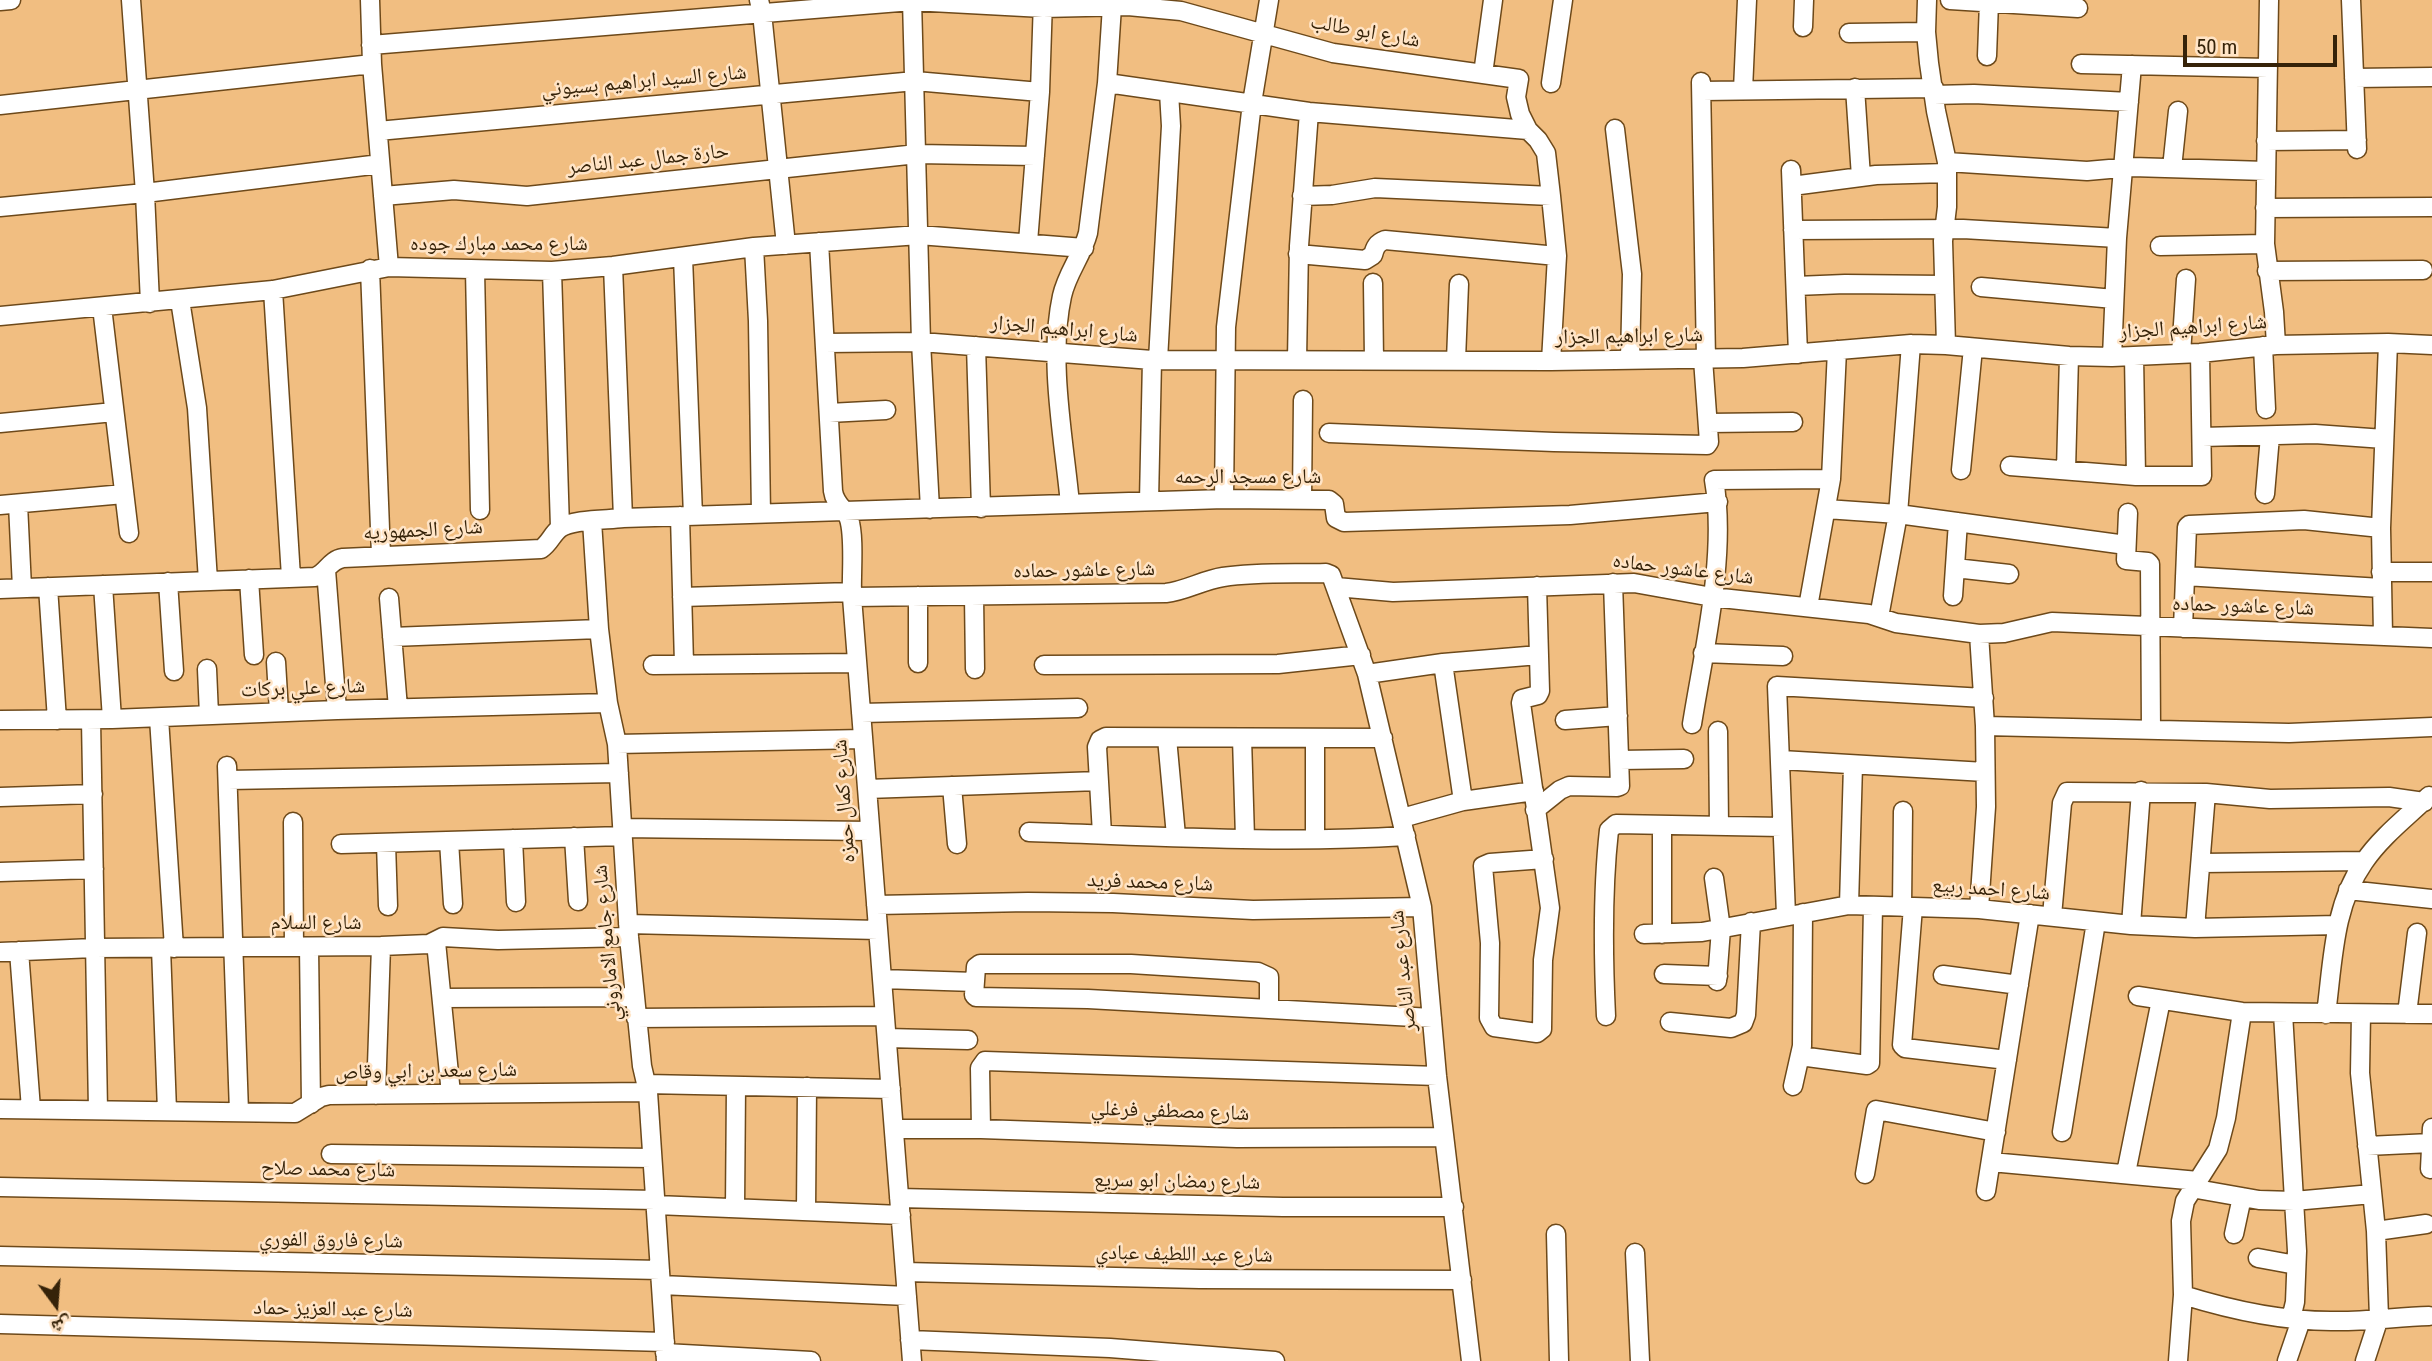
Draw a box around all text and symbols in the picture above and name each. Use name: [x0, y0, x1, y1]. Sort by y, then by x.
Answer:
street label: شارع ابو طالب: [1308, 10, 1422, 54]
scale bar: [2187, 21, 2341, 65]
text: 50 m: [2196, 35, 2237, 59]
street label: شارع السيد ابراهيم بسيوني: [540, 60, 748, 104]
street label: حارة جمال عبد الناصر: [566, 139, 730, 181]
street label: شارع محمد مبارك جوده: [410, 232, 588, 258]
street label: شارع ابراهيم الجزار: [2118, 310, 2268, 346]
street label: شارع ابراهيم الجزار: [989, 311, 1139, 349]
street label: شارع ابراهيم الجزار: [1555, 323, 1703, 351]
street label: شارع مسجد الرحمه: [1175, 465, 1321, 491]
street label: شارع الجمهوريه: [363, 515, 483, 547]
street label: شارع عاشور حماده: [1611, 549, 1755, 591]
street label: شارع عاشور حماده: [1013, 557, 1155, 585]
street label: شارع عاشور حماده: [2172, 592, 2314, 622]
street label: شارع علي بركات: [240, 674, 366, 704]
street label: شارع كمال حمزه: [828, 738, 862, 864]
street label: شارع جامع الاماروني: [589, 864, 627, 1022]
street label: شارع محمد فريد: [1086, 868, 1214, 898]
street label: شارع احمد ربيع: [1931, 873, 2051, 907]
street label: شارع عبد الناصر: [1385, 909, 1423, 1033]
street label: شارع السلام: [270, 911, 362, 937]
street label: شارع سعد بن ابي وقاص: [335, 1058, 517, 1086]
street label: شارع مصطفي فرغلي: [1090, 1097, 1250, 1127]
street label: شارع محمد صلاح: [261, 1156, 395, 1184]
street label: شارع رمضان ابو سريع: [1094, 1168, 1260, 1196]
street label: شارع فاروق الفوري: [259, 1227, 403, 1255]
street label: شارع عبد اللطيف عبادي: [1095, 1241, 1273, 1269]
north arrow: [21, 1270, 91, 1340]
street label: شارع عبد العزيز حماد: [253, 1296, 413, 1324]
text: ش: [49, 1312, 75, 1339]

